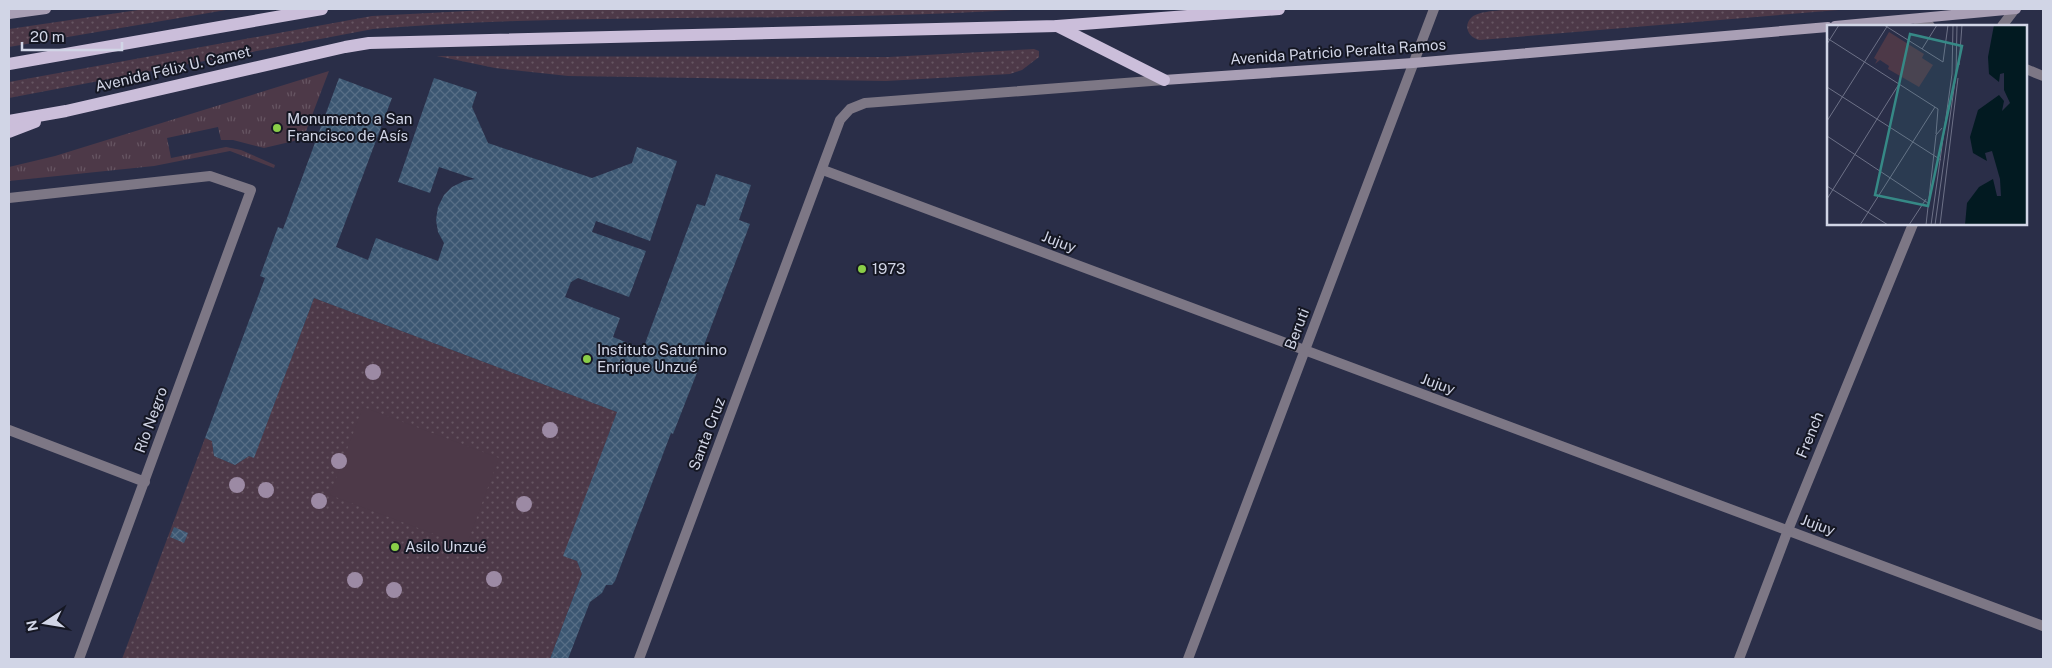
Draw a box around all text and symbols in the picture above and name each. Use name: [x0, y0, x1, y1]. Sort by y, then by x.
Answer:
scale bar: [22, 20, 122, 52]
inset map: [1827, 25, 2027, 225]
text: 20 m: [30, 28, 65, 45]
street label: Avenida Patricio Peralta Ramos: [1229, 35, 1446, 68]
street label: Avenida Félix U. Camet: [93, 42, 252, 95]
place label: Monumento a San Francisco de Asís: [287, 110, 412, 144]
marker: Monumento a San Francisco de Asís: [271, 122, 283, 134]
street label: Jujuy: [1040, 227, 1079, 256]
place label: 1973: [872, 260, 905, 277]
marker: 1973: [856, 263, 868, 275]
street label: Beruti: [1281, 306, 1312, 352]
place label: Instituto Saturnino Enrique Unzué: [597, 341, 727, 375]
marker: Instituto Saturnino Enrique Unzué: [581, 353, 593, 365]
street label: Jujuy: [1419, 370, 1458, 398]
street label: Río Negro: [131, 385, 170, 455]
street label: Santa Cruz: [685, 395, 728, 473]
street label: French: [1793, 409, 1827, 460]
street label: Jujuy: [1799, 511, 1838, 539]
place label: Asilo Unzué: [405, 538, 487, 555]
marker: Asilo Unzué: [389, 541, 401, 553]
north arrow: [20, 598, 70, 648]
text: N: [23, 619, 41, 633]

